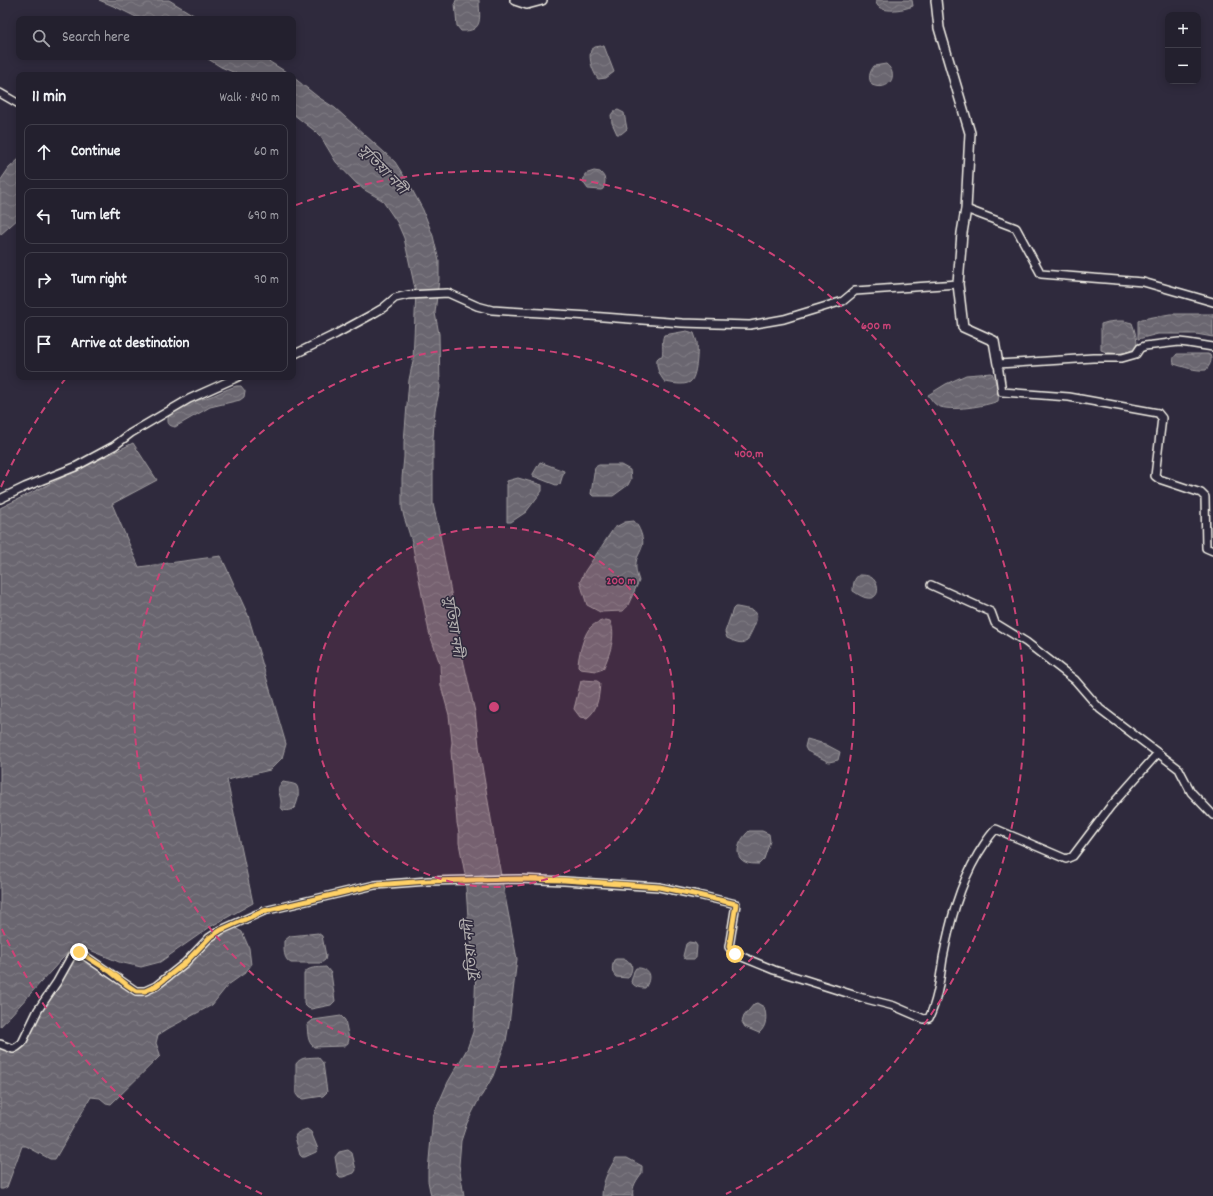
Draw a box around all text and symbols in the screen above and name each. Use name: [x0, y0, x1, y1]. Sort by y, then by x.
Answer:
map controls: [1165, 12, 1201, 84]
button: +: [1165, 12, 1201, 48]
search box: [16, 16, 296, 60]
icon: search: [30, 27, 52, 49]
text: Search here: [62, 27, 130, 49]
button: −: [1165, 48, 1201, 84]
text: 11 min: [32, 86, 66, 110]
text: Walk · 840 m: [219, 89, 280, 108]
water label: সুতিয়া নদী: [352, 140, 413, 203]
icon: ahead: [33, 141, 55, 163]
text: Continue: [71, 141, 120, 163]
text: 60 m: [254, 143, 279, 162]
icon: left: [33, 205, 55, 227]
text: Turn left: [71, 205, 120, 227]
text: 690 m: [248, 207, 279, 226]
icon: right: [33, 269, 55, 291]
text: Turn right: [71, 269, 127, 291]
text: 90 m: [254, 271, 279, 290]
text: 600 m: [861, 318, 891, 335]
icon: arrive: [33, 333, 55, 355]
text: Arrive at destination: [71, 333, 189, 355]
text: 400 m: [734, 446, 764, 463]
text: 200 m: [606, 573, 636, 590]
water label: সুতিয়া নদী: [436, 594, 468, 662]
centre of rings: [487, 700, 501, 714]
water label: সুতিয়া নদী: [458, 916, 486, 983]
route end: [70, 943, 88, 961]
route start: [726, 945, 744, 963]

